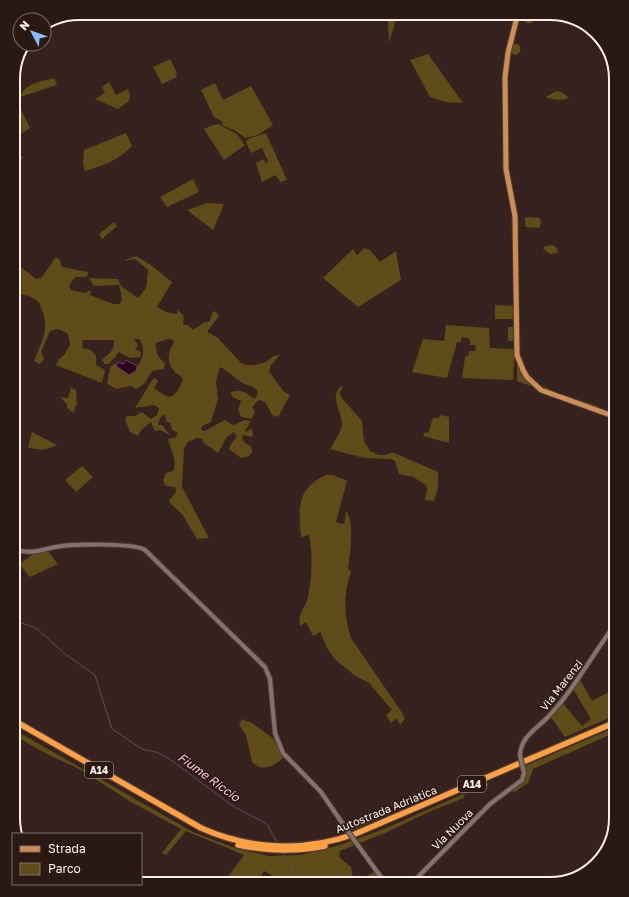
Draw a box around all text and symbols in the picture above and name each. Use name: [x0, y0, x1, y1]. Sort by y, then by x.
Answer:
north arrow: [12, 12, 52, 52]
text: N: [16, 18, 32, 33]
street label: Via Marenzi: [537, 657, 585, 713]
water label: Fiume Riccio: [175, 749, 244, 805]
road number: A14: [85, 762, 113, 778]
road number: A14: [458, 776, 486, 792]
street label: Autostrada Adriatica: [333, 783, 439, 835]
street label: Via Nuova: [429, 806, 475, 852]
legend: [12, 833, 142, 885]
text: Strada: [48, 841, 86, 856]
text: Parco: [48, 861, 81, 876]

